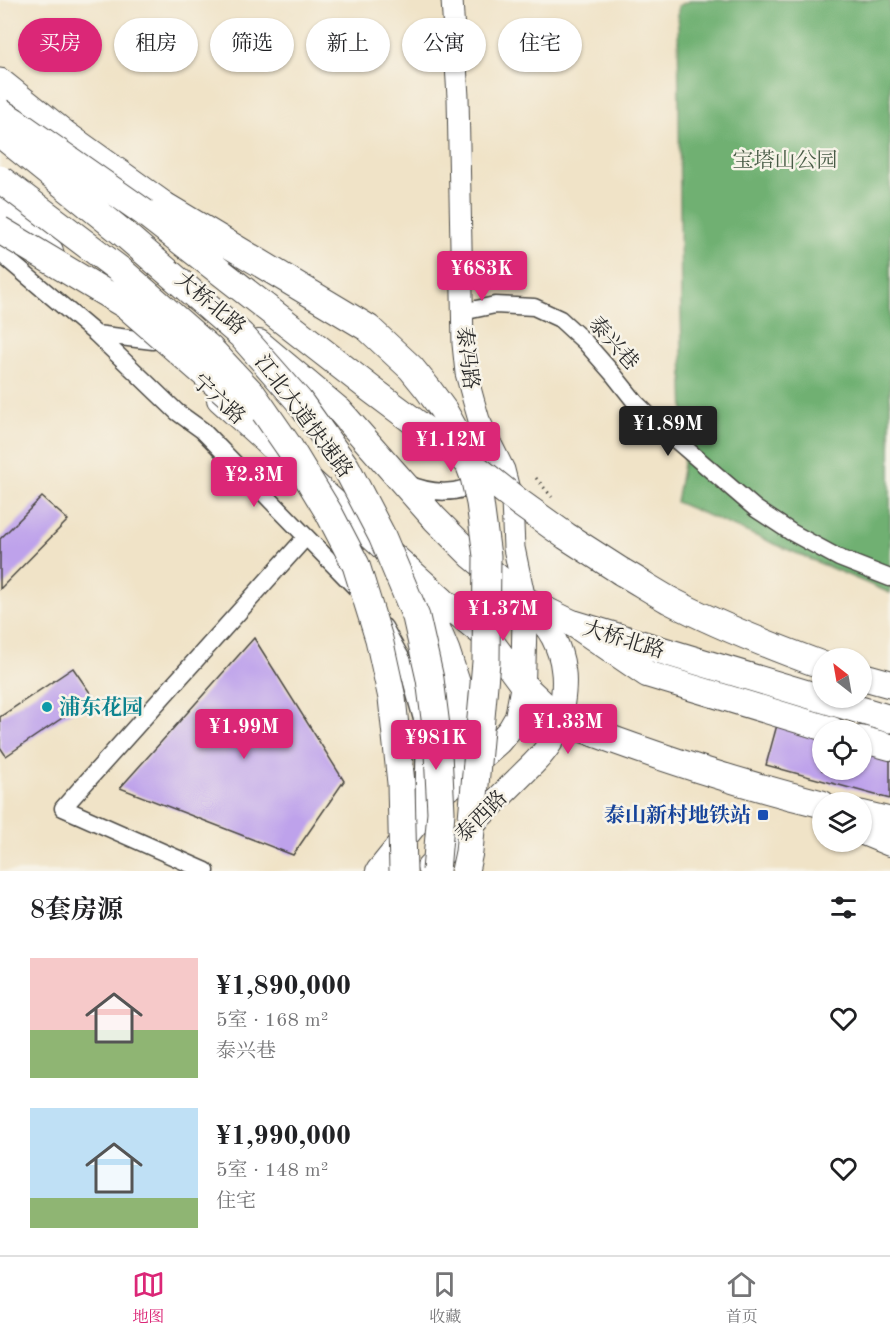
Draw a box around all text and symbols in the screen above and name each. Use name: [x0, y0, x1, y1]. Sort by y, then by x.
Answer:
chip: 买房: [18, 18, 102, 72]
chip: 租房: [114, 18, 198, 72]
chip: 筛选: [210, 18, 294, 72]
chip: 新上: [306, 18, 390, 72]
chip: 公寓: [402, 18, 486, 72]
chip: 住宅: [498, 18, 582, 72]
park label: 宝塔山公园: [733, 149, 838, 172]
pin: ¥683K: [440, 251, 524, 302]
text: ¥683K: [451, 260, 513, 280]
street label: 大桥北路: [171, 268, 250, 339]
street label: 泰兴巷: [584, 312, 643, 374]
street label: 泰冯路: [452, 325, 483, 391]
street label: 江北大道快速路: [250, 351, 357, 482]
street label: 宁六路: [188, 370, 250, 429]
pin: ¥1.89M: [619, 406, 717, 457]
text: ¥1.89M: [633, 415, 703, 435]
pin: ¥1.12M: [402, 422, 500, 473]
text: ¥1.12M: [416, 431, 486, 451]
pin: ¥2.3M: [212, 457, 296, 508]
text: ¥2.3M: [225, 466, 283, 486]
pin: ¥1.37M: [454, 591, 552, 642]
text: ¥1.37M: [468, 600, 538, 620]
street label: 大桥北路: [580, 616, 667, 663]
north arrow: [812, 648, 872, 708]
map controls: [812, 648, 872, 852]
place label: 浦东花园: [59, 695, 143, 719]
marker: 浦东花园: [40, 700, 54, 714]
pin: ¥1.33M: [519, 704, 617, 755]
pin: ¥1.99M: [195, 709, 293, 760]
text: ¥1.33M: [533, 713, 603, 733]
text: ¥1.99M: [209, 718, 279, 738]
pin: ¥981K: [394, 720, 478, 771]
button: locate: [812, 720, 872, 780]
text: ¥981K: [405, 729, 467, 749]
street label: 泰西路: [451, 786, 512, 847]
button: layers: [812, 792, 872, 852]
place label: 泰山新村地铁站: [604, 804, 751, 827]
marker: 泰山新村地铁站: [756, 808, 770, 822]
icon: filters: [827, 891, 860, 924]
text: 8套房源: [30, 898, 123, 924]
text: ¥1,890,000: [216, 974, 351, 1000]
icon: home: [78, 982, 150, 1054]
icon: heart: [827, 1002, 860, 1035]
text: 5室 · 168 m²: [216, 1011, 328, 1031]
text: 泰兴巷: [216, 1042, 276, 1062]
text: ¥1,990,000: [216, 1124, 351, 1150]
icon: home: [78, 1132, 150, 1204]
icon: heart: [827, 1152, 860, 1185]
text: 5室 · 148 m²: [216, 1161, 328, 1181]
text: 住宅: [216, 1192, 256, 1212]
tab: 地图: [132, 1268, 165, 1328]
tab: 收藏: [428, 1268, 461, 1328]
tab: 首页: [725, 1268, 758, 1328]

